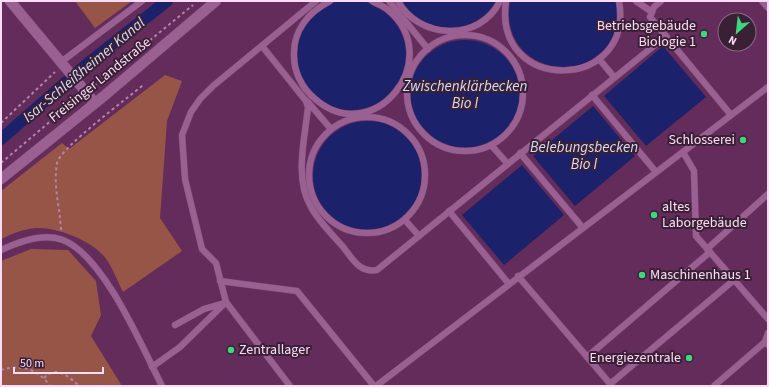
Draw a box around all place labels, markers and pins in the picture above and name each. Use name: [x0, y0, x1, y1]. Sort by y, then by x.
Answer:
place label: Betriebsgebäude Biologie 1: [597, 16, 696, 52]
marker: Betriebsgebäude Biologie 1: [699, 29, 709, 39]
place label: Schlosserei: [669, 130, 735, 150]
marker: Schlosserei: [738, 135, 748, 145]
place label: altes Laborgebäude: [662, 197, 747, 233]
marker: altes Laborgebäude: [649, 210, 659, 220]
place label: Maschinenhaus 1: [650, 265, 751, 285]
marker: Maschinenhaus 1: [637, 270, 647, 280]
place label: Zentrallager: [239, 340, 310, 360]
marker: Zentrallager: [226, 345, 236, 355]
place label: Energiezentrale: [590, 348, 681, 368]
marker: Energiezentrale: [684, 353, 694, 363]

